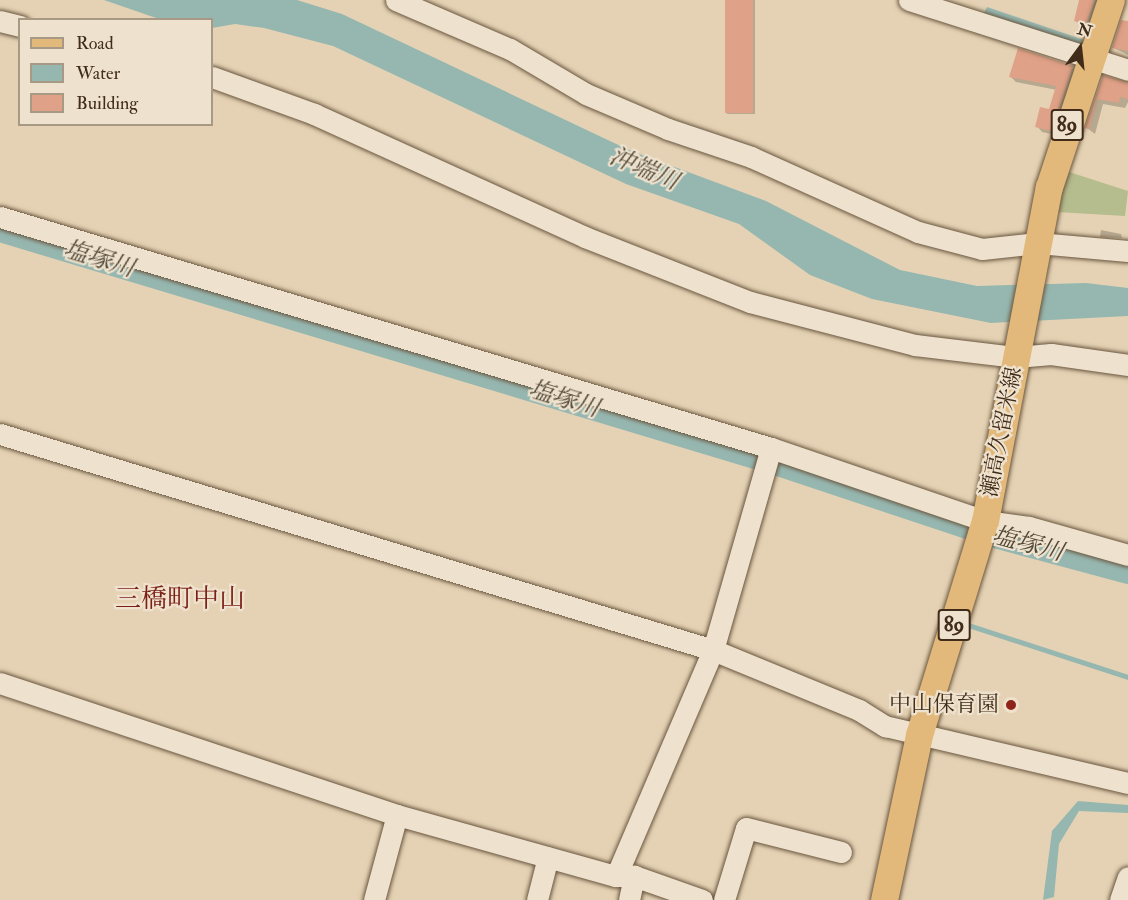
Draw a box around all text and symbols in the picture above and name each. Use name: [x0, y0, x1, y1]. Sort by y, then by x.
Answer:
legend: [18, 18, 213, 126]
north arrow: [1050, 18, 1110, 78]
text: N: [1075, 19, 1094, 42]
text: Road: [76, 32, 114, 55]
text: Water: [76, 62, 120, 85]
text: Building: [76, 92, 138, 115]
road number: 89: [1050, 107, 1084, 143]
water label: 沖端川: [605, 142, 683, 196]
water label: 塩塚川: [60, 235, 138, 283]
street label: 瀬高久留米線: [976, 365, 1028, 499]
water label: 塩塚川: [525, 375, 603, 423]
water label: 塩塚川: [989, 521, 1067, 567]
district label: 三橋町中山: [115, 584, 245, 616]
road number: 89: [938, 607, 970, 643]
place label: 中山保育園: [889, 692, 999, 718]
marker: 中山保育園: [1004, 698, 1018, 712]

